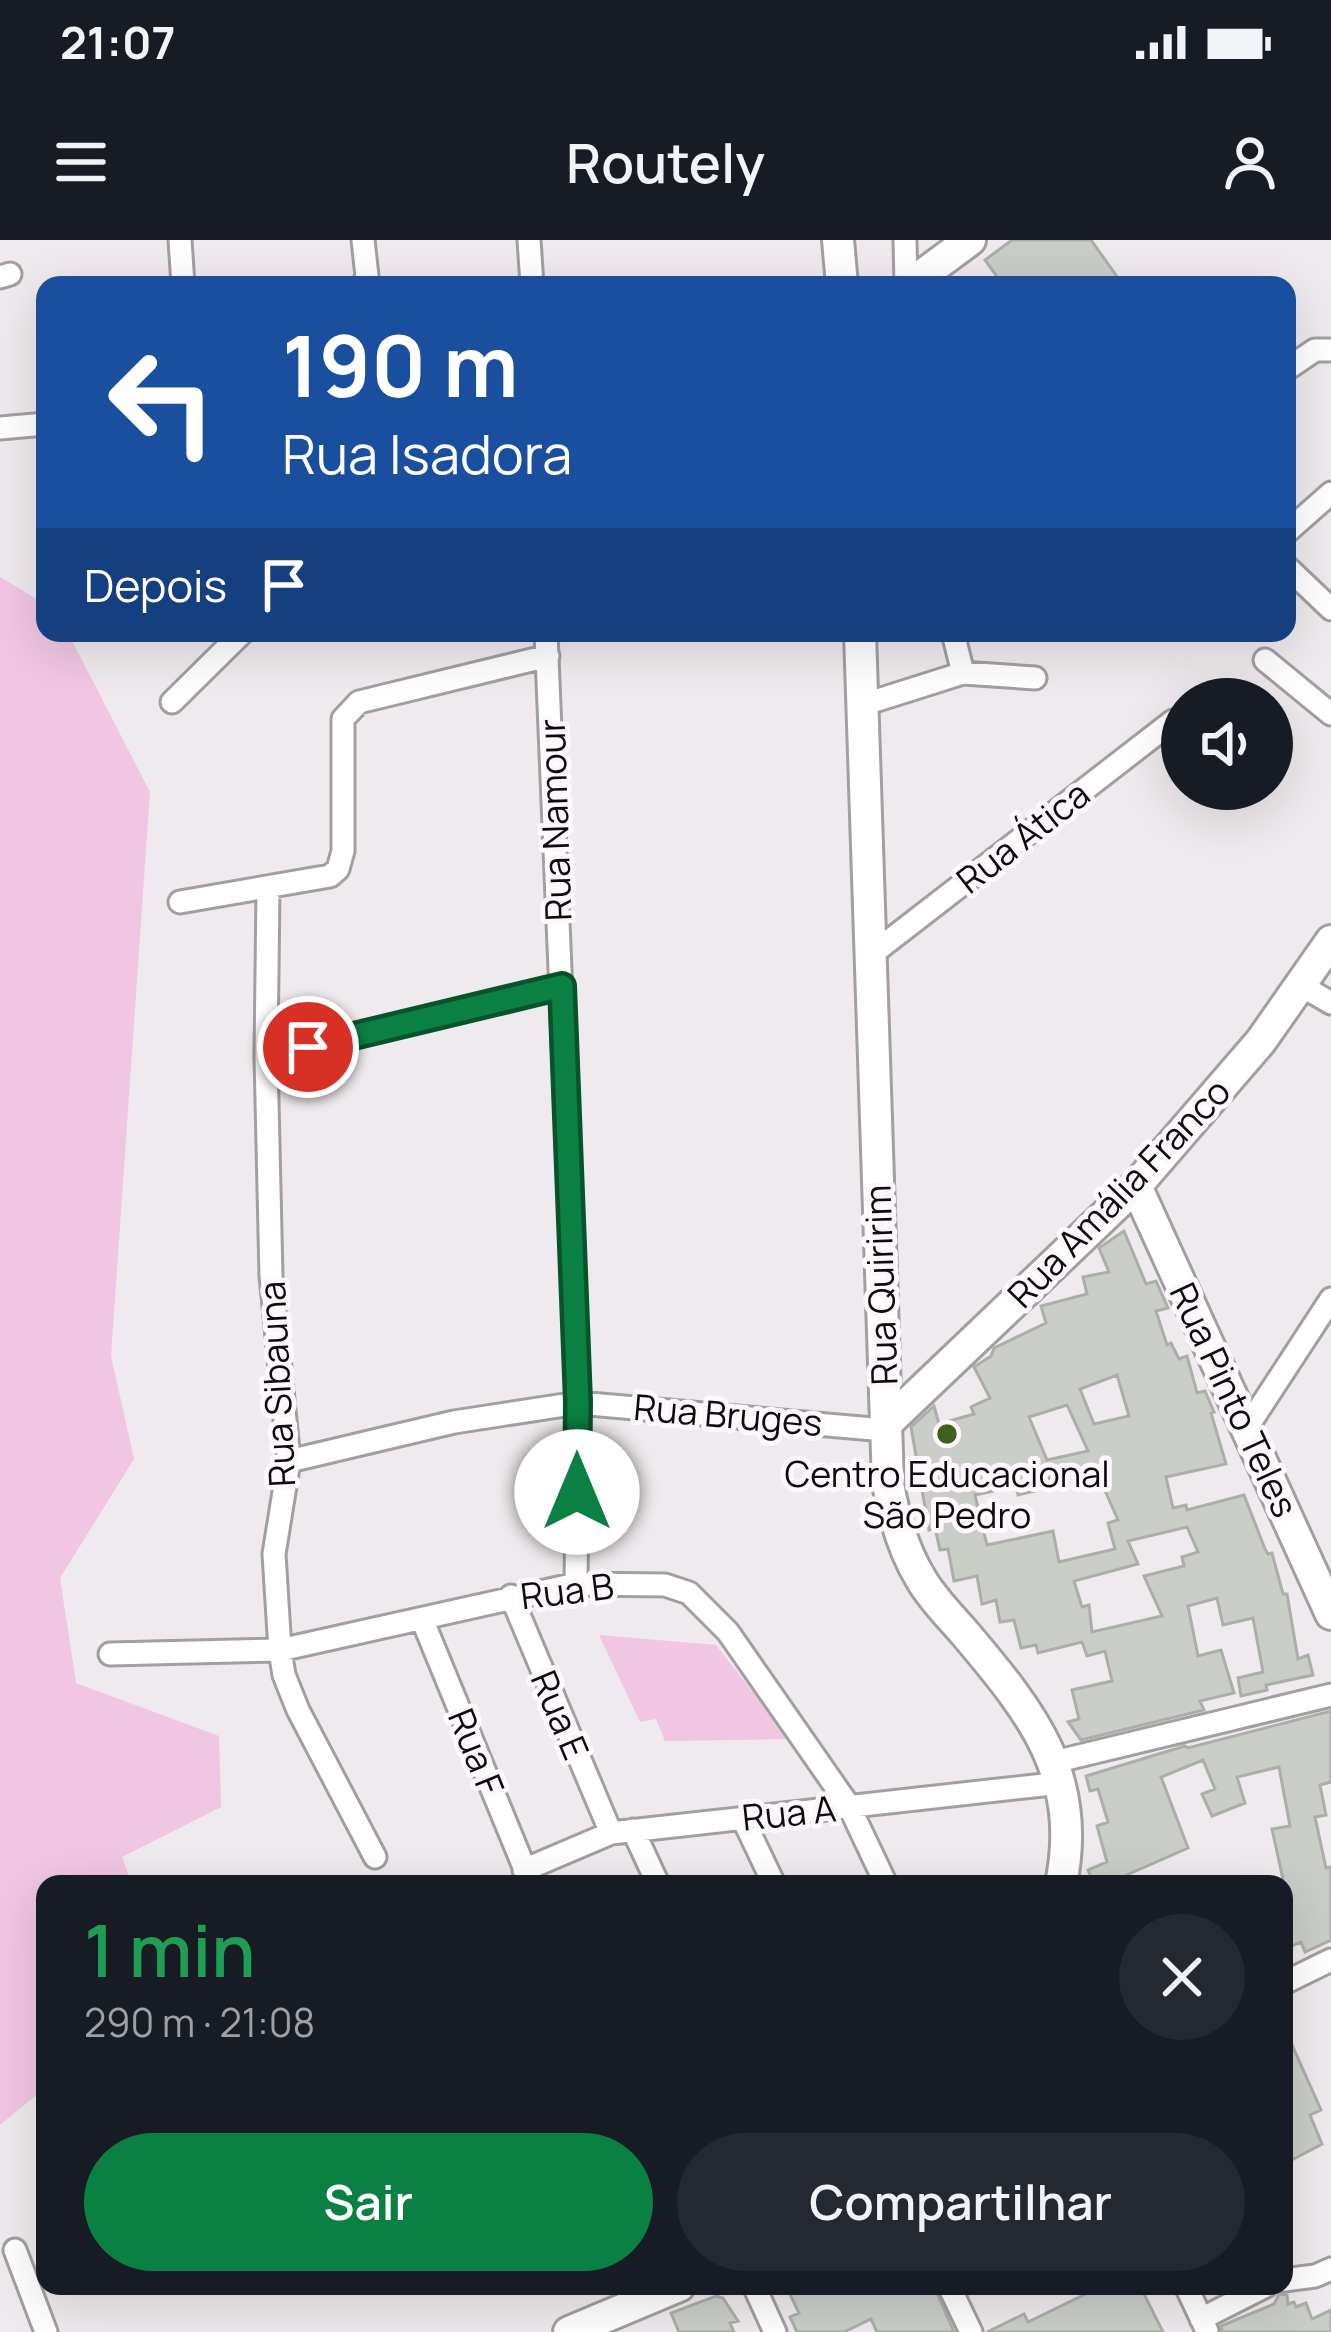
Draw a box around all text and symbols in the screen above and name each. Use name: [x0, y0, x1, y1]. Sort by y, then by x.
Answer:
text: 21:07: [60, 11, 176, 73]
text: Routely: [566, 125, 765, 199]
icon: menu: [48, 129, 114, 195]
icon: person: [1217, 129, 1283, 195]
text: 190 m: [282, 307, 519, 422]
icon: left: [84, 324, 240, 480]
text: Rua Isadora: [282, 416, 572, 490]
icon: arrive: [251, 552, 317, 618]
text: Depois: [84, 554, 227, 616]
map controls: [1161, 678, 1293, 810]
button: sound: [1161, 678, 1293, 810]
street label: Rua Namour: [526, 718, 583, 922]
street label: Rua Ática: [946, 769, 1099, 904]
pin: [257, 996, 359, 1098]
icon: arrive: [275, 1014, 341, 1080]
street label: Rua Amália Franco: [996, 1067, 1241, 1318]
street label: Rua Quiririm: [853, 1184, 908, 1386]
street label: Rua Pinto Teles: [1159, 1275, 1310, 1525]
street label: Rua Sibauna: [247, 1280, 306, 1488]
street label: Rua Bruges: [632, 1382, 824, 1447]
marker: Centro Educacional São Pedro: [934, 1421, 960, 1447]
position arrow: [514, 1429, 640, 1555]
place label: Centro Educacional São Pedro: [784, 1449, 1110, 1539]
street label: Rua B: [518, 1560, 616, 1621]
street label: Rua E: [520, 1663, 601, 1767]
street label: Rua F: [437, 1701, 516, 1802]
street label: Rua A: [740, 1783, 838, 1842]
text: 1 min: [84, 1900, 256, 1999]
button: close: [1119, 1914, 1245, 2040]
text: 290 m · 21:08: [84, 1995, 315, 2049]
button: Sair: [84, 2133, 653, 2271]
button: Compartilhar: [677, 2133, 1245, 2271]

